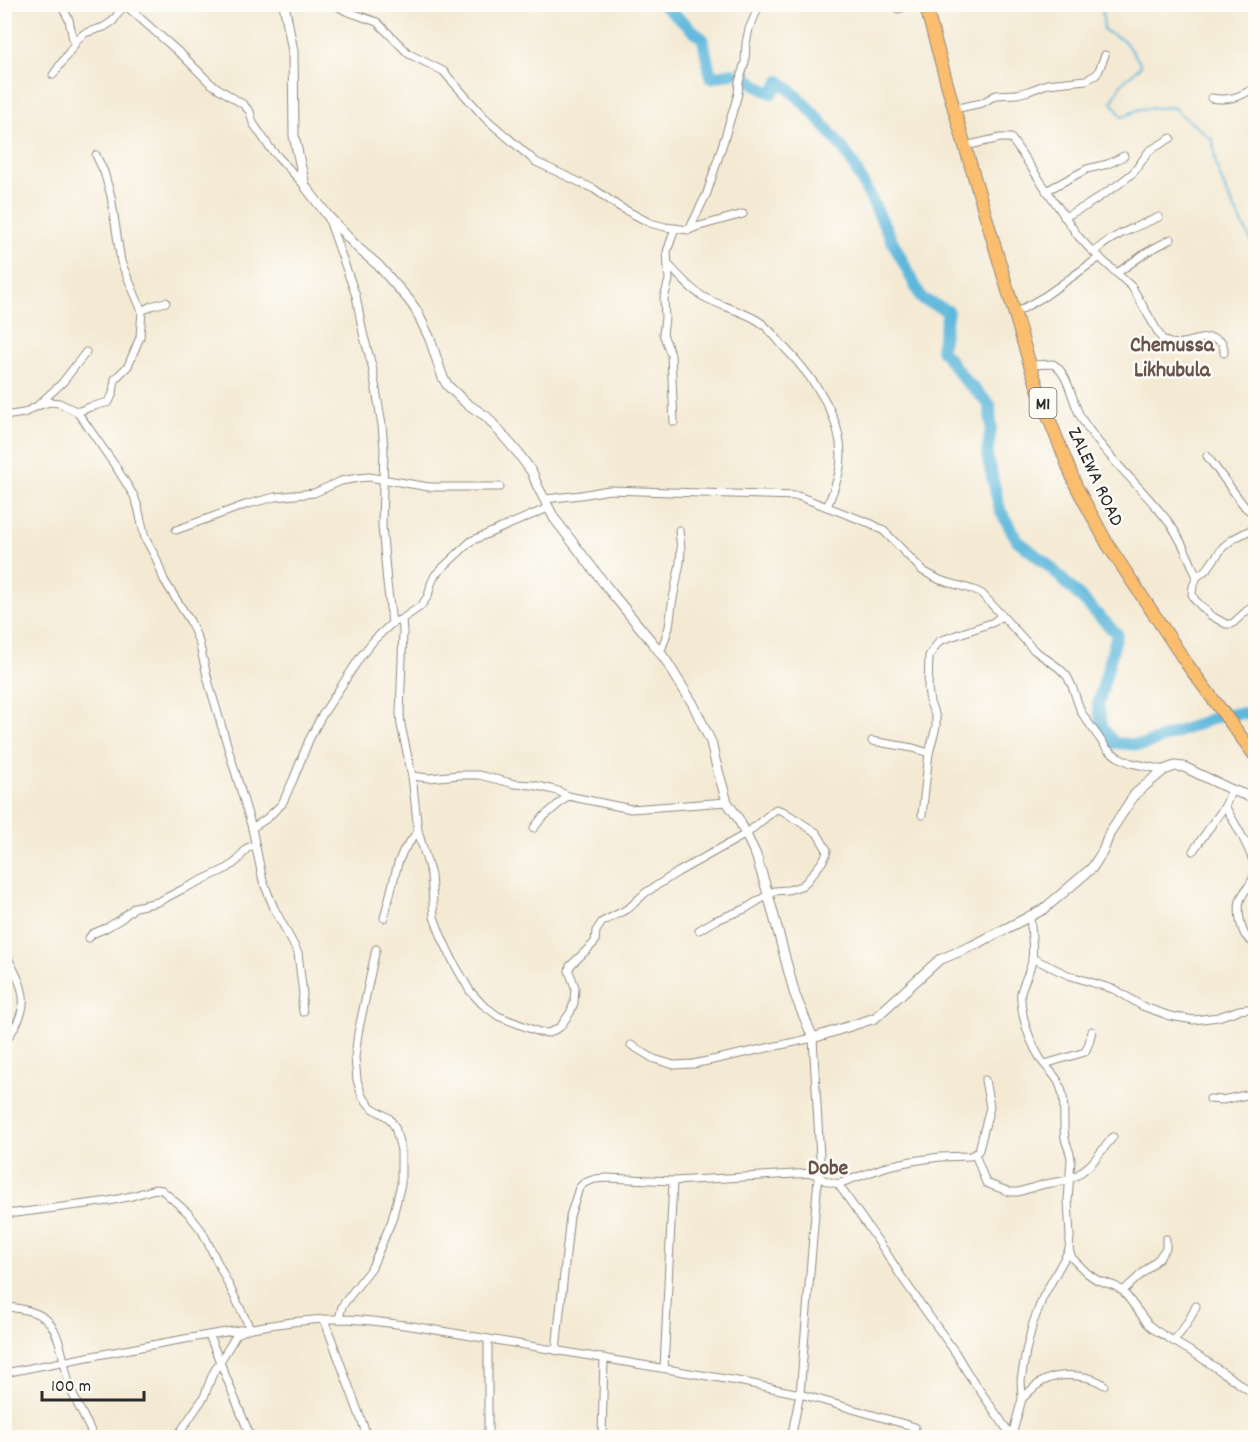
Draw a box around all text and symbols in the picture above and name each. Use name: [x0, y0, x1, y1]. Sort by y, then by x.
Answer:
district label: Chemussa Likhubula: [1130, 331, 1215, 387]
road number: M1: [1030, 388, 1056, 418]
street label: ZALEWA ROAD: [1059, 423, 1129, 531]
district label: Dobe: [808, 1154, 848, 1185]
scale bar: [42, 1364, 144, 1402]
text: 100 m: [51, 1375, 91, 1400]

